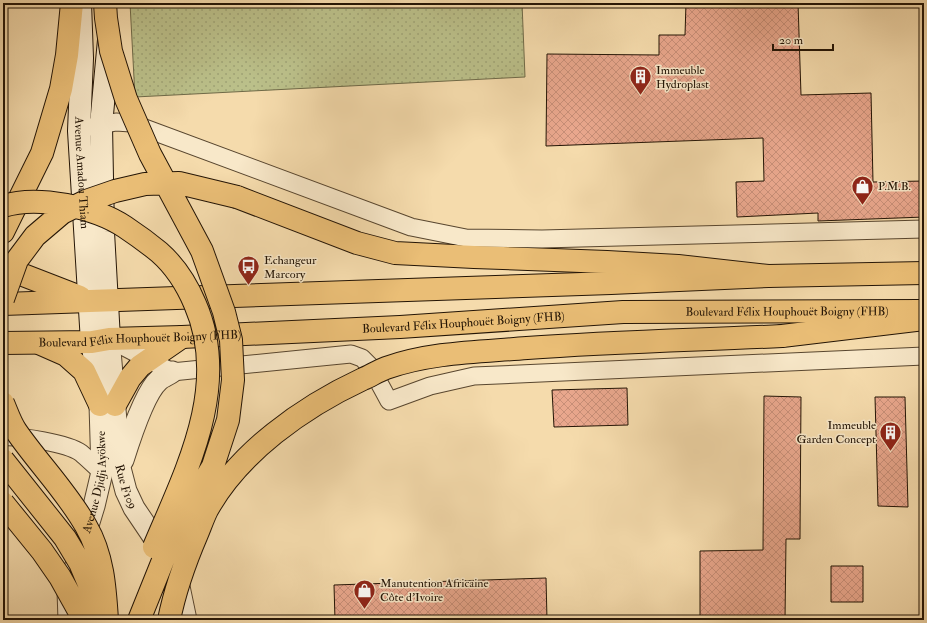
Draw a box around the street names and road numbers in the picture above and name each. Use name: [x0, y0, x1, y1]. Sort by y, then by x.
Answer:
street label: Avenue Amadou Thiam: [71, 115, 92, 230]
street label: Boulevard Félix Houphouët Boigny (FHB): [685, 304, 889, 320]
street label: Boulevard Félix Houphouët Boigny (FHB): [362, 309, 565, 337]
street label: Boulevard Félix Houphouët Boigny (FHB): [38, 327, 242, 351]
street label: Avenue Djidji Ayökwe: [79, 431, 110, 536]
street label: Rue F109: [111, 463, 140, 512]

